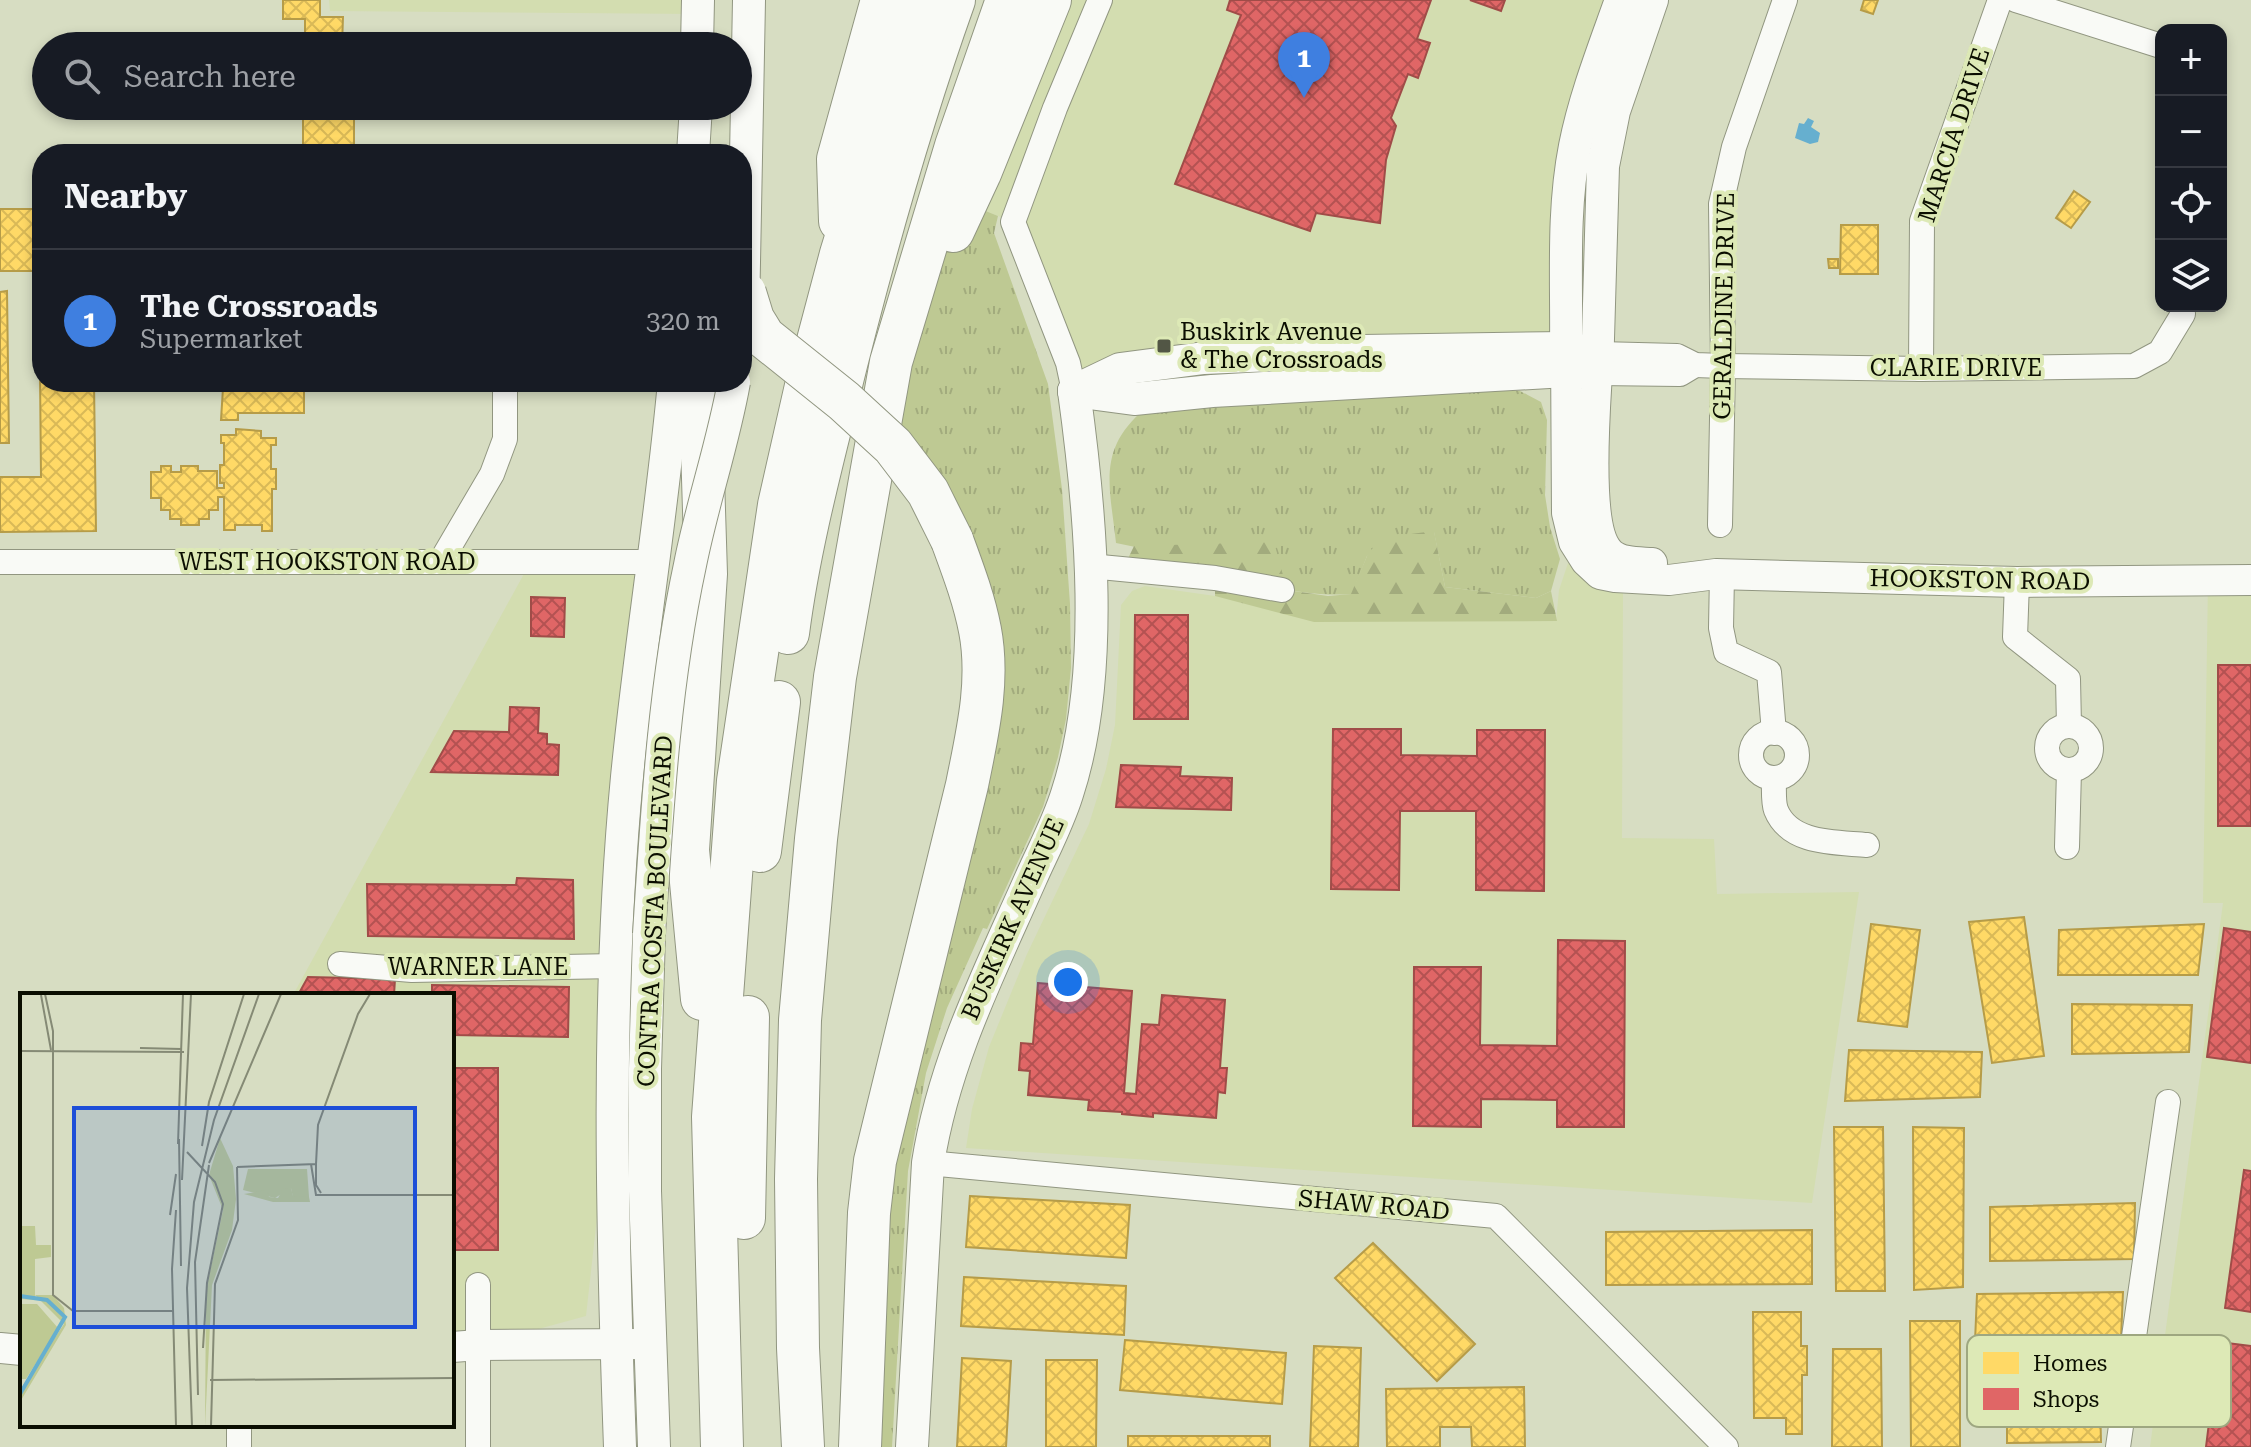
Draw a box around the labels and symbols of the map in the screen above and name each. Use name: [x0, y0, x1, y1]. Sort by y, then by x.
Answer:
pin: 1: [1278, 32, 1330, 98]
street label: MARCIA DRIVE: [1913, 44, 1995, 226]
street label: GERALDINE DRIVE: [1708, 192, 1740, 420]
place label: Buskirk Avenue & The Crossroads: [1180, 318, 1383, 374]
marker: Buskirk Avenue & The Crossroads: [1155, 337, 1173, 355]
street label: CLARIE DRIVE: [1870, 354, 2042, 382]
street label: WEST HOOKSTON ROAD: [178, 548, 476, 576]
street label: HOOKSTON ROAD: [1869, 564, 2091, 596]
street label: CONTRA COSTA BOULEVARD: [632, 735, 678, 1087]
street label: BUSKIRK AVENUE: [956, 814, 1070, 1024]
street label: WARNER LANE: [388, 953, 568, 981]
your location: [1048, 962, 1088, 1002]
inset map: [20, 993, 454, 1427]
street label: SHAW ROAD: [1297, 1184, 1451, 1226]
legend: [1967, 1335, 2231, 1427]
text: Homes: [2033, 1351, 2107, 1376]
text: Shops: [2033, 1387, 2099, 1412]

